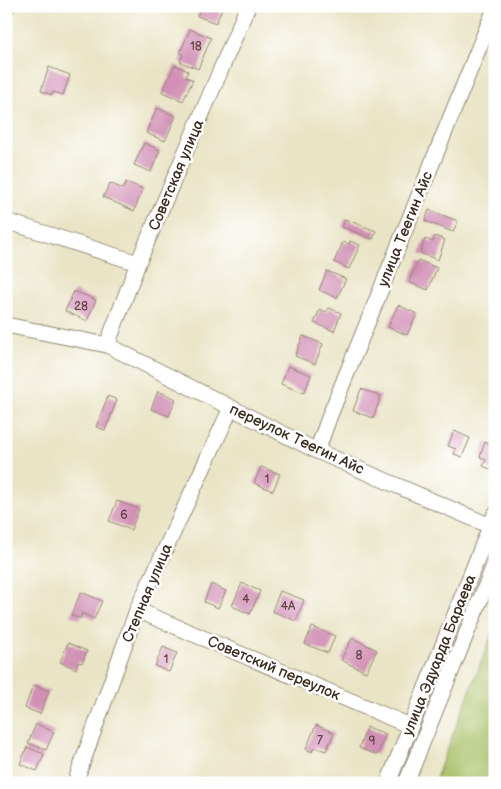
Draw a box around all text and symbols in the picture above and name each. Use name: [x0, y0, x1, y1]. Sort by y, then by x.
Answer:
house number: 18: [190, 39, 202, 54]
street label: Советская улица: [145, 117, 208, 234]
street label: улица Теегин Айс: [374, 168, 438, 290]
house number: 28: [74, 299, 88, 314]
street label: переулок Теегин Айс: [226, 400, 368, 479]
house number: 1: [265, 472, 269, 487]
house number: 6: [120, 508, 128, 523]
street label: Степная улица: [118, 541, 177, 645]
street label: улица Эдуарда Бараева: [398, 572, 481, 739]
house number: 4: [242, 592, 250, 607]
house number: 4А: [281, 599, 296, 614]
street label: Советский переулок: [205, 632, 343, 705]
house number: 8: [356, 648, 363, 663]
house number: 1: [164, 652, 168, 667]
house number: 7: [317, 733, 323, 748]
house number: 9: [369, 734, 376, 749]

